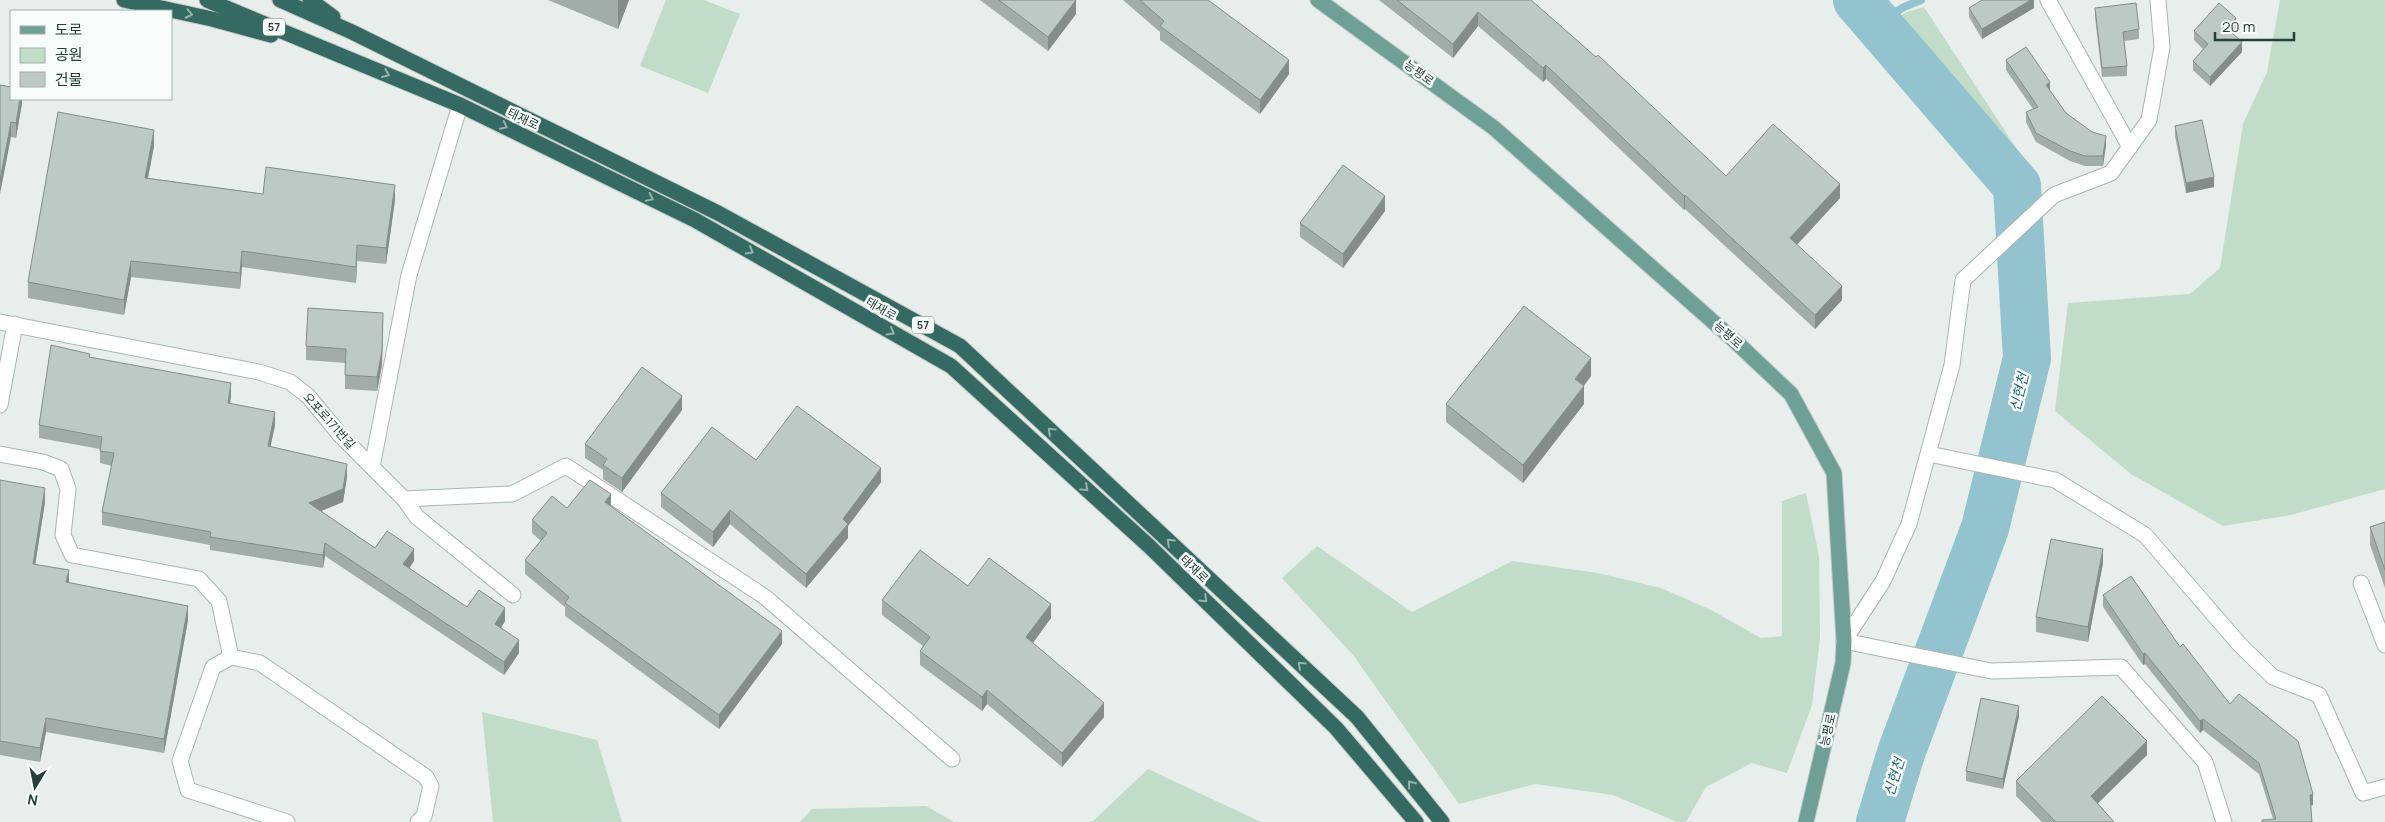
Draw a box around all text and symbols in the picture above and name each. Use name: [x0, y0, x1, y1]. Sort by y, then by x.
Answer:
one-way arrow: [184, 8, 193, 18]
legend: [10, 10, 172, 100]
scale bar: [2215, 10, 2294, 42]
text: 20 m: [2222, 16, 2255, 37]
road number: 57: [263, 18, 285, 36]
text: 도로: [55, 19, 83, 40]
text: 공원: [55, 44, 83, 65]
street label: 능평로: [1401, 56, 1438, 89]
one-way arrow: [381, 67, 390, 78]
text: 건물: [55, 69, 83, 90]
street label: 태재로: [505, 104, 542, 133]
one-way arrow: [499, 120, 508, 131]
one-way arrow: [645, 192, 654, 202]
one-way arrow: [745, 245, 754, 255]
street label: 태재로: [863, 293, 900, 324]
road number: 57: [912, 316, 934, 334]
street label: 능평로: [1710, 317, 1746, 352]
one-way arrow: [886, 326, 895, 336]
water label: 신현천: [2005, 370, 2033, 413]
street label: 오포로171번길: [299, 389, 359, 453]
one-way arrow: [1048, 428, 1057, 437]
one-way arrow: [1080, 482, 1089, 491]
one-way arrow: [1166, 539, 1175, 548]
street label: 태재로: [1177, 551, 1212, 586]
one-way arrow: [1198, 593, 1207, 602]
one-way arrow: [1298, 662, 1307, 671]
street label: 능평로: [1816, 712, 1840, 748]
water label: 신현천: [1879, 755, 1909, 798]
north arrow: [10, 762, 60, 812]
one-way arrow: [1409, 781, 1417, 790]
text: N: [26, 790, 39, 811]

